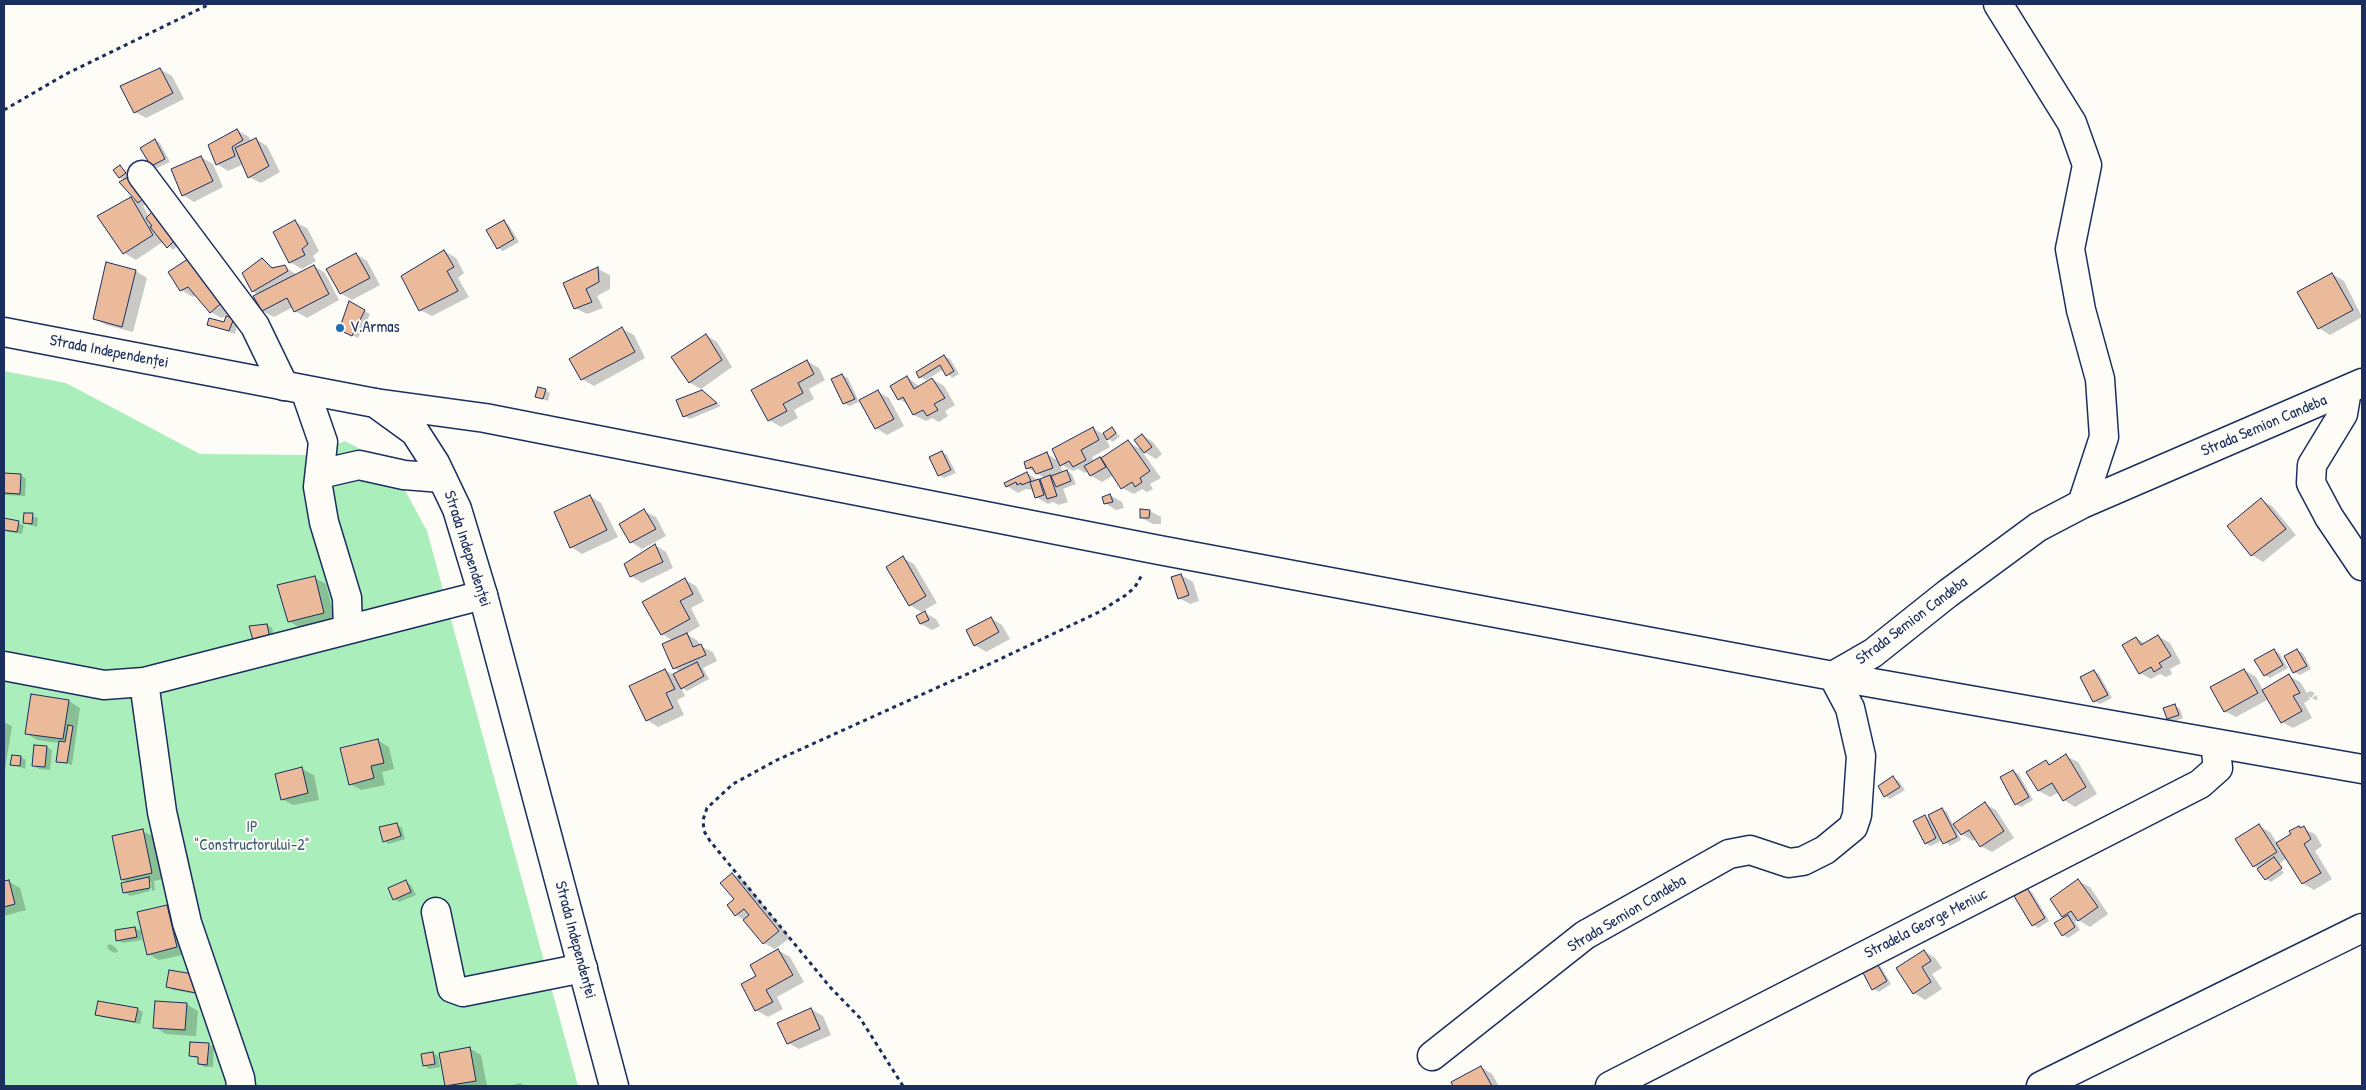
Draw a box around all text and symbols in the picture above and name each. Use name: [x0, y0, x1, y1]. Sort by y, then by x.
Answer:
place label: V.Armas: [350, 318, 400, 338]
marker: V.Armas: [334, 322, 346, 334]
street label: Strada Independenței: [48, 331, 170, 373]
street label: Strada Semion Candeba: [2198, 391, 2330, 461]
street label: Strada Independenței: [439, 489, 495, 609]
street label: Strada Semion Candeba: [1852, 573, 1972, 669]
park label: IP "Constructorului-2": [194, 818, 310, 856]
street label: Strada Semion Candeba: [1564, 871, 1690, 957]
street label: Strada Independenței: [550, 879, 600, 1001]
street label: Stradela George Meniuc: [1861, 885, 1991, 963]

